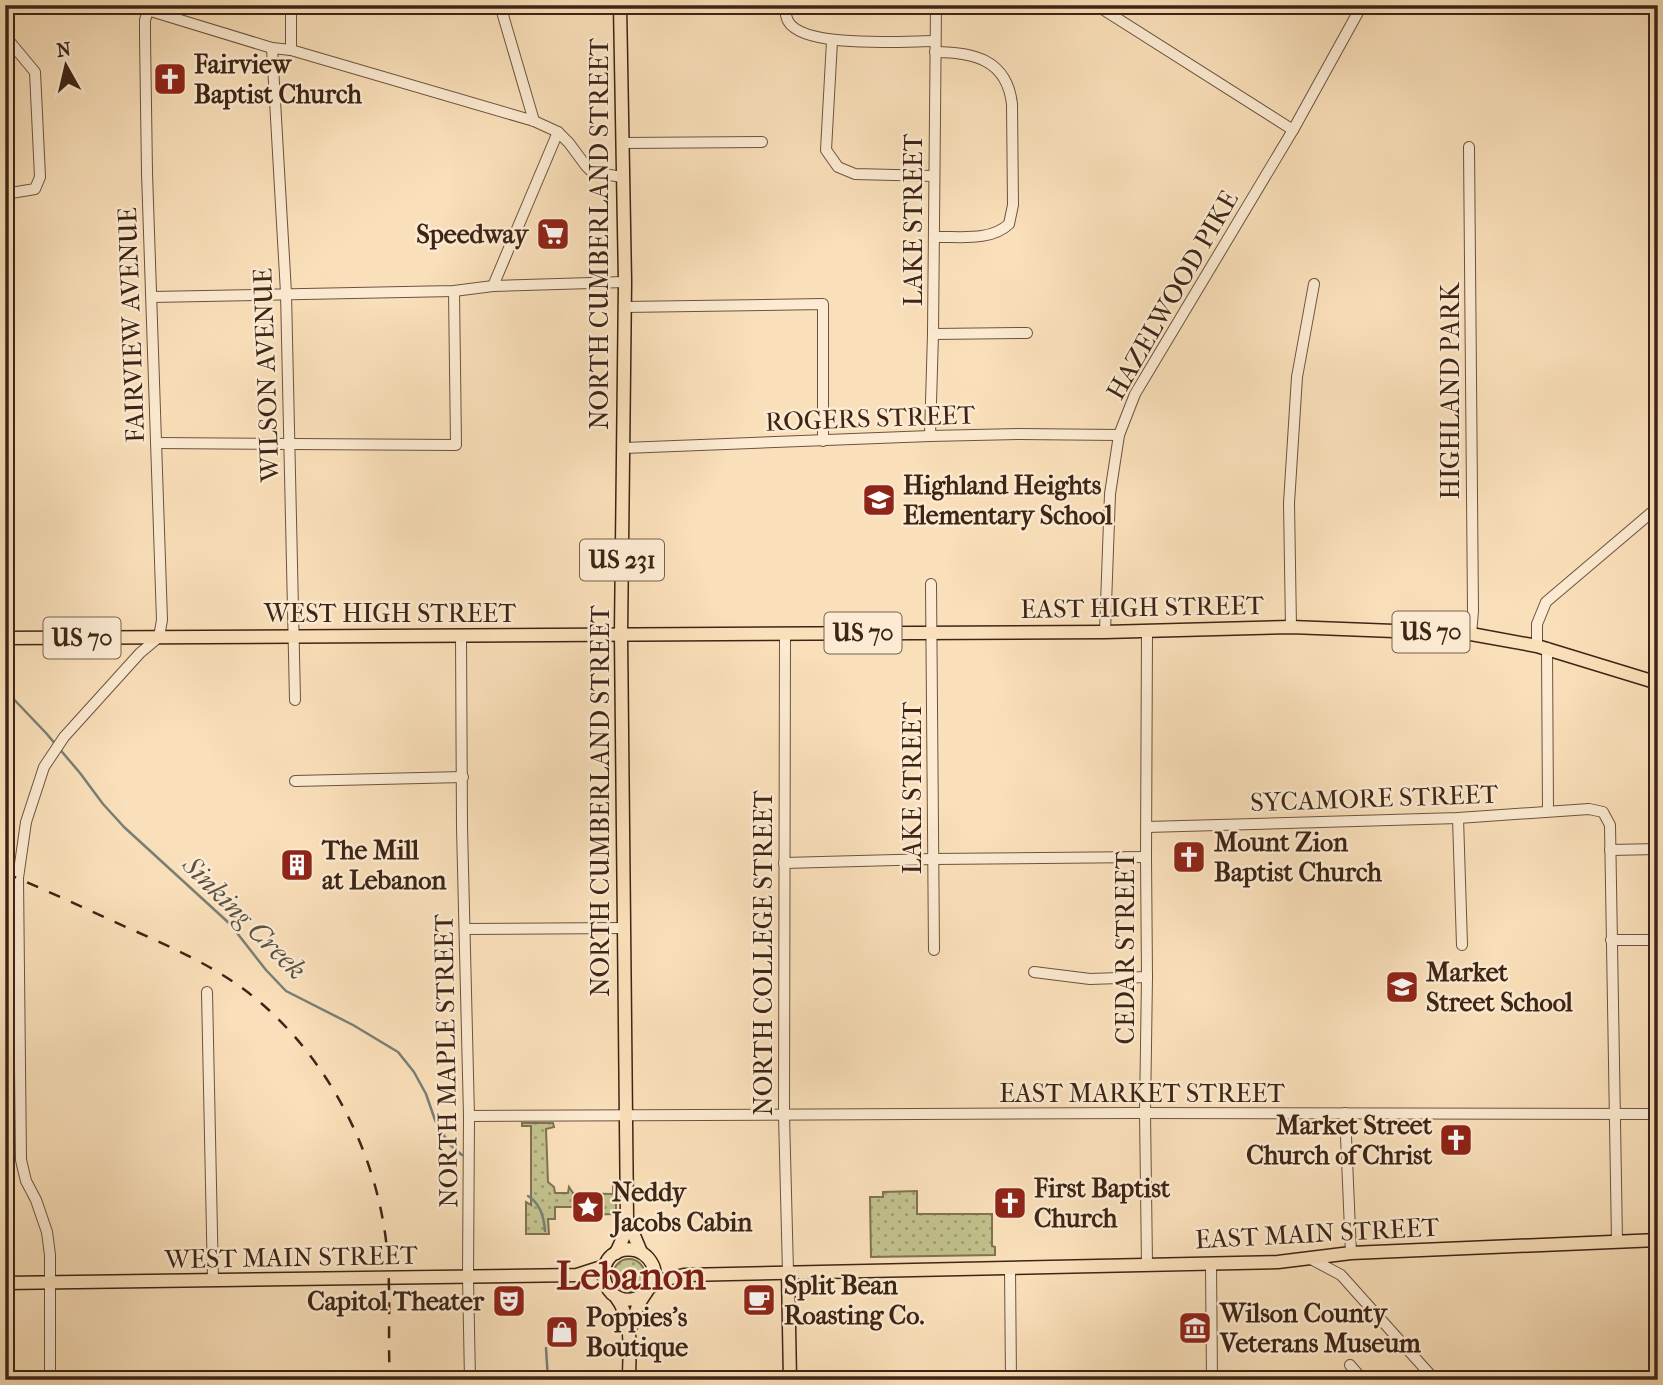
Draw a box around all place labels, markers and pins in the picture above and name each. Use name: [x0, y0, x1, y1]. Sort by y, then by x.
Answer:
place label: Fairview Baptist Church: [193, 49, 362, 110]
church icon: Fairview Baptist Church: [151, 60, 189, 98]
supermarket icon: Speedway: [534, 215, 572, 253]
place label: Speedway: [416, 219, 530, 250]
place label: Highland Heights Elementary School: [903, 470, 1113, 531]
school or university icon: Highland Heights Elementary School: [860, 481, 898, 519]
place label: Mount Zion Baptist Church: [1214, 827, 1382, 888]
place label: The Mill at Lebanon: [321, 835, 447, 896]
church icon: Mount Zion Baptist Church: [1170, 838, 1208, 876]
building icon: The Mill at Lebanon: [278, 846, 316, 884]
place label: Market Street School: [1426, 957, 1574, 1018]
school or university icon: Market Street School: [1383, 968, 1421, 1006]
place label: Market Street Church of Christ: [1246, 1110, 1433, 1171]
church icon: Market Street Church of Christ: [1437, 1121, 1475, 1159]
place label: First Baptist Church: [1033, 1173, 1171, 1234]
place label: Neddy Jacobs Cabin: [609, 1177, 753, 1238]
church icon: First Baptist Church: [991, 1184, 1029, 1222]
place icon: Neddy Jacobs Cabin: [569, 1188, 607, 1226]
place label: Split Bean Roasting Co.: [784, 1270, 925, 1331]
cafe icon: Split Bean Roasting Co.: [740, 1281, 778, 1319]
theatre icon: Capitol Theater: [490, 1282, 528, 1320]
place label: Capitol Theater: [307, 1286, 485, 1317]
place label: Wilson County Veterans Museum: [1219, 1298, 1421, 1359]
place label: Poppies's Boutique: [586, 1302, 688, 1363]
museum icon: Wilson County Veterans Museum: [1176, 1309, 1214, 1347]
shop icon: Poppies's Boutique: [543, 1313, 581, 1351]

